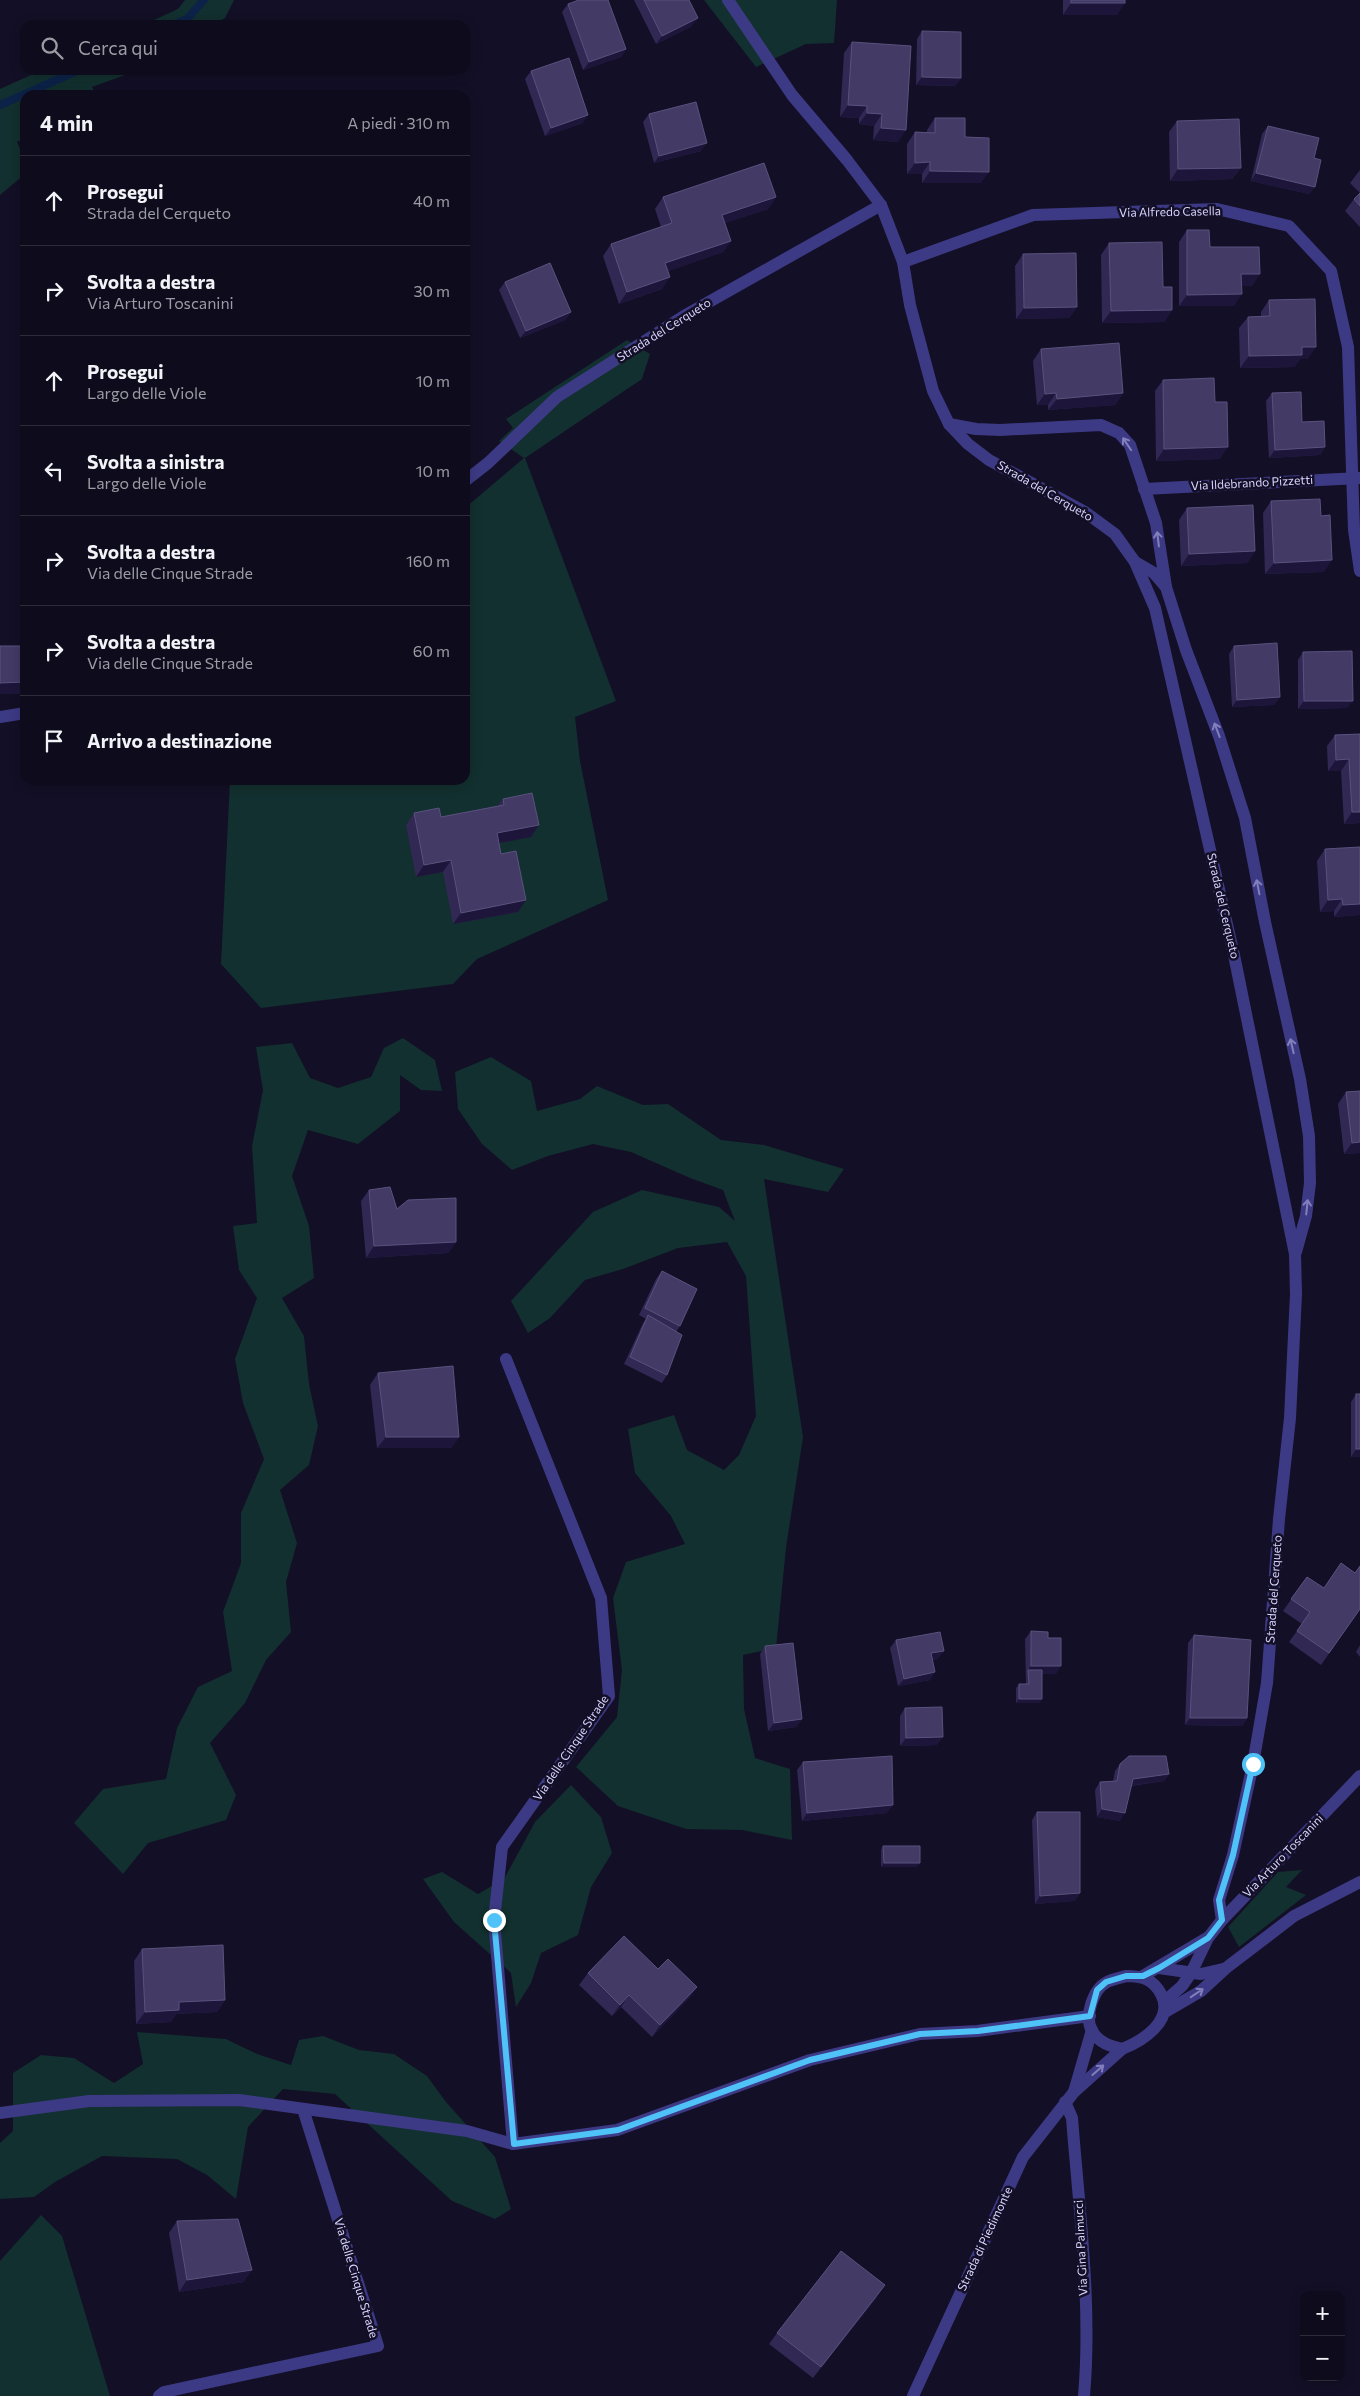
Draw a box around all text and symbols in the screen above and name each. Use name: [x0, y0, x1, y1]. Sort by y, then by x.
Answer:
search box: [20, 20, 470, 75]
icon: search: [38, 34, 66, 62]
text: Cerca qui: [78, 36, 158, 59]
text: 4 min: [40, 110, 93, 135]
text: A piedi · 310 m: [347, 113, 450, 132]
text: Prosegui: [87, 180, 164, 203]
icon: ahead: [40, 187, 68, 215]
text: 40 m: [413, 191, 450, 210]
text: Strada del Cerqueto: [87, 203, 231, 222]
street label: Via Alfredo Casella: [1119, 203, 1221, 219]
text: Svolta a destra: [87, 270, 215, 293]
icon: right: [40, 277, 68, 305]
text: 30 m: [413, 281, 450, 300]
text: Via Arturo Toscanini: [87, 293, 234, 312]
street label: Strada del Cerqueto: [614, 295, 713, 364]
text: Prosegui: [87, 360, 164, 383]
icon: ahead: [40, 367, 68, 395]
text: 10 m: [416, 371, 450, 390]
text: Largo delle Viole: [87, 383, 207, 402]
one-way arrow: [1122, 437, 1132, 451]
text: Svolta a sinistra: [87, 450, 225, 473]
icon: left: [40, 457, 68, 485]
street label: Strada del Cerqueto: [995, 457, 1096, 523]
text: 10 m: [416, 461, 450, 480]
street label: Via Ildebrando Pizzetti: [1190, 472, 1314, 492]
text: Largo delle Viole: [87, 473, 207, 492]
one-way arrow: [1153, 531, 1163, 547]
text: Svolta a destra: [87, 540, 215, 563]
icon: right: [40, 547, 68, 575]
text: 160 m: [406, 551, 450, 570]
text: Via delle Cinque Strade: [87, 563, 253, 582]
text: Svolta a destra: [87, 630, 215, 653]
icon: right: [40, 637, 68, 665]
text: 60 m: [413, 641, 450, 660]
text: Via delle Cinque Strade: [87, 653, 253, 672]
one-way arrow: [1212, 723, 1221, 739]
icon: arrive: [40, 727, 68, 755]
text: Arrivo a destinazione: [87, 729, 272, 752]
street label: Strada del Cerqueto: [1205, 852, 1243, 960]
one-way arrow: [1253, 880, 1262, 896]
one-way arrow: [1287, 1039, 1296, 1055]
one-way arrow: [1302, 1199, 1312, 1215]
street label: Strada del Cerqueto: [1262, 1535, 1284, 1643]
street label: Via delle Cinque Strade: [530, 1692, 611, 1803]
route start: [1242, 1753, 1265, 1776]
street label: Via Arturo Toscanini: [1239, 1811, 1326, 1900]
route end: [483, 1909, 506, 1932]
one-way arrow: [1190, 1988, 1204, 1998]
one-way arrow: [1091, 2065, 1104, 2076]
street label: Strada di Piedimonte: [954, 2184, 1014, 2293]
street label: Via Gina Palmucci: [1070, 2200, 1090, 2296]
street label: Via delle Cinque Strade: [332, 2216, 382, 2339]
map controls: [1300, 2291, 1345, 2381]
button: +: [1300, 2291, 1345, 2336]
button: −: [1300, 2336, 1345, 2381]

